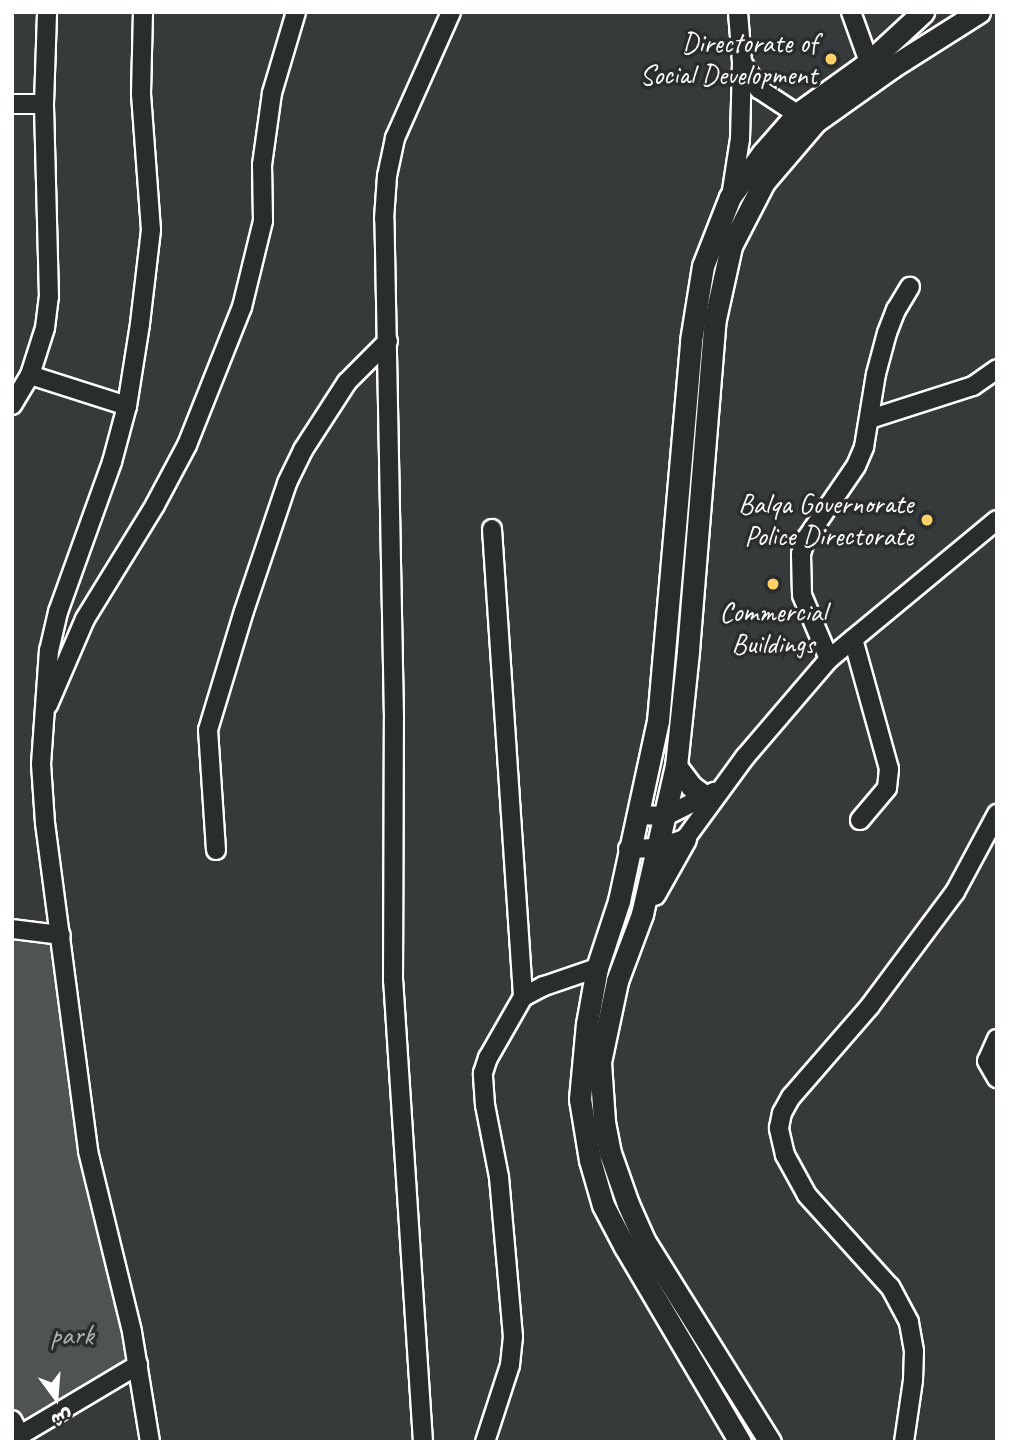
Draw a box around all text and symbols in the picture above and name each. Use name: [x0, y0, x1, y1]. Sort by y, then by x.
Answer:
place label: Directorate of Social Development: [640, 26, 817, 92]
marker: Directorate of Social Development: [823, 51, 839, 67]
place label: Balqa Governorate Police Directorate: [738, 487, 913, 553]
marker: Balqa Governorate Police Directorate: [919, 512, 935, 528]
marker: Commercial Buildings: [765, 576, 781, 592]
place label: Commercial Buildings: [719, 595, 827, 661]
park label: park: [50, 1318, 94, 1352]
north arrow: [21, 1363, 91, 1433]
text: ش: [48, 1404, 75, 1433]

